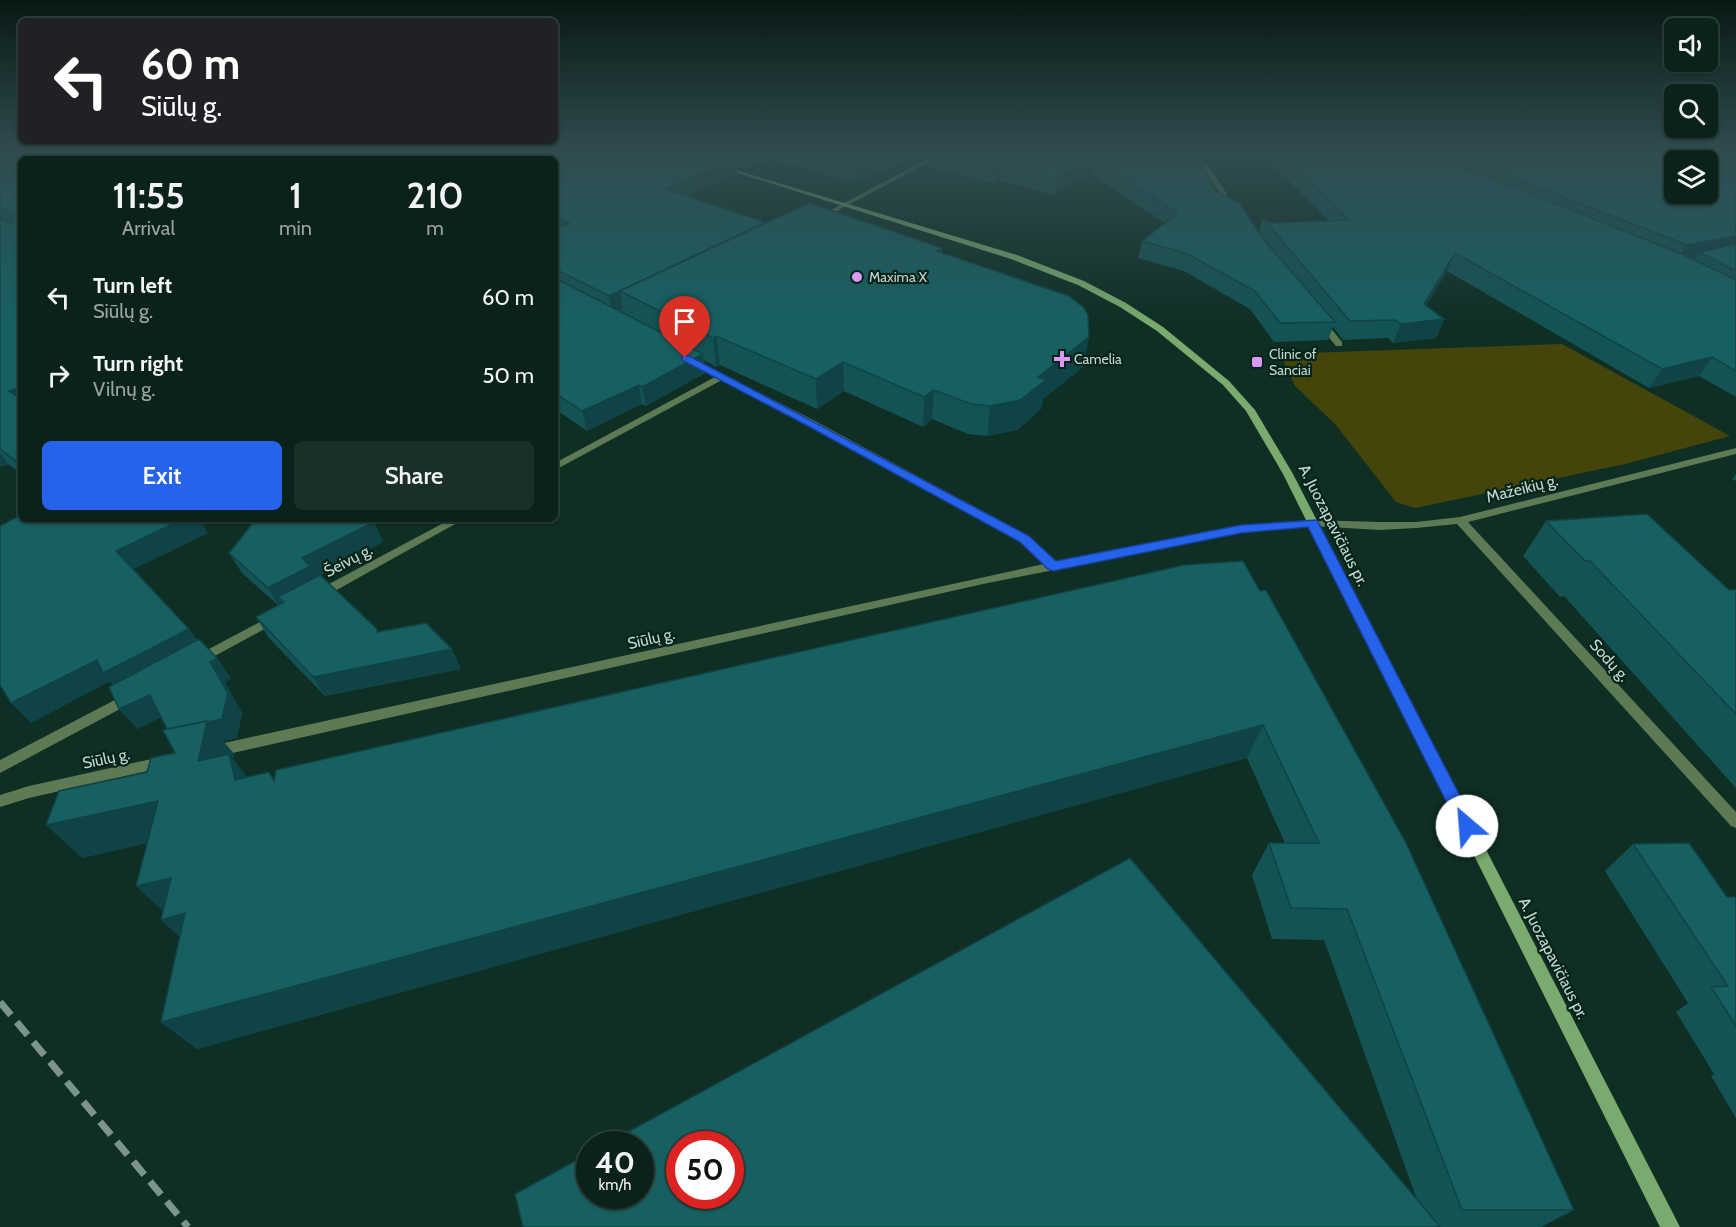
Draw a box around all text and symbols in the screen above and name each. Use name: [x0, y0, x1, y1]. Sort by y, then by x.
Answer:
map controls: [1664, 18, 1718, 204]
button: sound: [1664, 18, 1718, 72]
text: 60 m: [141, 38, 240, 90]
icon: left: [42, 42, 120, 120]
button: search: [1664, 84, 1718, 138]
text: Siūlų g.: [141, 90, 222, 123]
button: layers: [1664, 150, 1718, 204]
text: 11:55: [112, 173, 185, 217]
text: 1: [289, 173, 302, 217]
text: 210: [406, 173, 463, 217]
text: Arrival: [122, 216, 175, 240]
text: min: [279, 216, 312, 240]
text: m: [426, 216, 444, 240]
place label: Maxima X: [869, 268, 928, 286]
marker: Maxima X: [850, 270, 864, 284]
text: Turn left: [93, 272, 172, 299]
icon: left: [42, 281, 75, 314]
text: 60 m: [482, 284, 534, 311]
pin: [659, 296, 710, 358]
text: Siūlų g.: [93, 299, 153, 323]
icon: arrive: [668, 305, 701, 338]
place label: Clinic of Sanciai: [1269, 345, 1317, 379]
text: Turn right: [93, 350, 183, 377]
place label: Camelia: [1074, 350, 1122, 368]
marker: Camelia: [1055, 352, 1069, 366]
marker: Clinic of Sanciai: [1250, 355, 1264, 369]
icon: right: [42, 359, 75, 392]
text: 50 m: [482, 362, 534, 389]
text: Vilnų g.: [93, 377, 155, 401]
button: Exit: [42, 441, 282, 510]
button: Share: [294, 441, 534, 510]
street label: A. Juozapavičiaus pr.: [1295, 461, 1373, 589]
street label: Mažeikių g.: [1484, 470, 1560, 507]
street label: Šeivų g.: [321, 540, 376, 581]
street label: Siūlų g.: [626, 624, 677, 653]
street label: Sodų g.: [1586, 635, 1634, 685]
street label: Siūlų g.: [81, 744, 132, 773]
position arrow: [1435, 794, 1499, 858]
street label: A. Juozapavičiaus pr.: [1515, 894, 1593, 1022]
speed limit sign: 50: [666, 1131, 744, 1209]
text: 40: [595, 1144, 635, 1181]
text: km/h: [599, 1176, 631, 1194]

